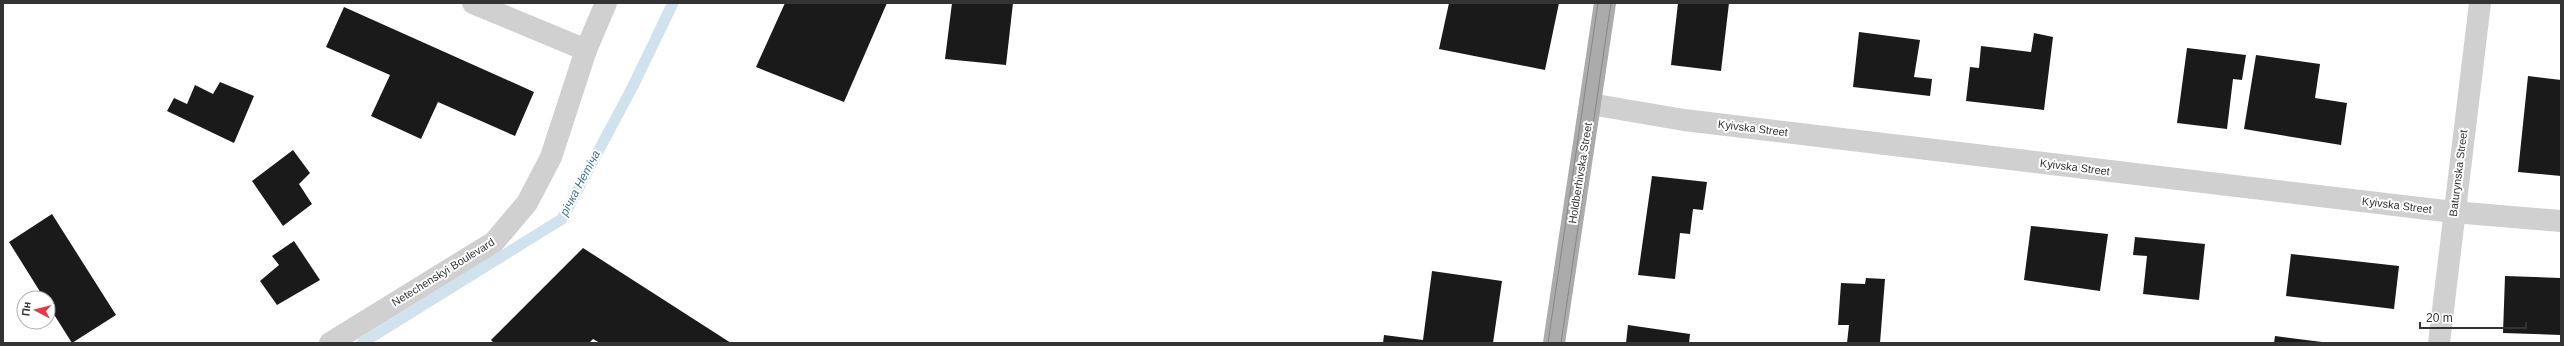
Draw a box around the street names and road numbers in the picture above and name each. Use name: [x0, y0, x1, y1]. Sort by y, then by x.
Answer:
street label: Kyivska Street: [1717, 118, 1789, 138]
street label: Holdberhivska Street: [1566, 122, 1594, 224]
street label: Baturynska Street: [2447, 129, 2469, 217]
street label: Kyivska Street: [2039, 157, 2111, 177]
street label: Kyivska Street: [2361, 195, 2433, 215]
street label: Netechenskyi Boulevard: [390, 235, 496, 309]

